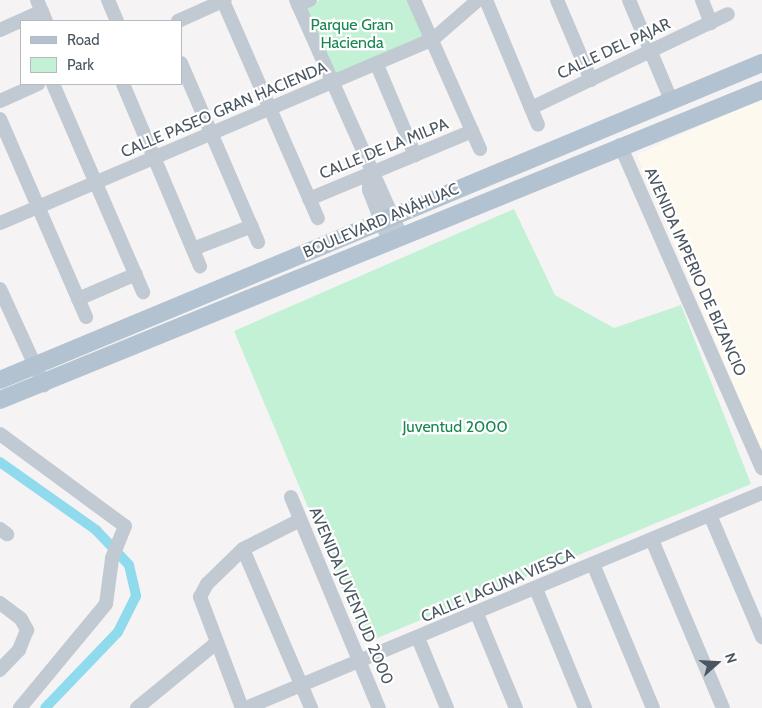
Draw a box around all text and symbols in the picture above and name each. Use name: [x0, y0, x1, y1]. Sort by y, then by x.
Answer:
street label: CALLE DEL PAJAR: [555, 14, 673, 84]
park label: Parque Gran Hacienda: [311, 15, 393, 53]
legend: [20, 20, 182, 85]
text: Road: [67, 31, 100, 49]
text: Park: [67, 56, 94, 74]
street label: CALLE PASEO GRAN HACIENDA: [118, 58, 330, 162]
street label: CALLE DE LA MILPA: [317, 114, 451, 184]
street label: AVENIDA IMPERIO DE BIZANCIO: [640, 165, 750, 379]
street label: BOULEVARD ANÁHUAC: [300, 180, 462, 262]
park label: Juventud 2000: [402, 417, 508, 437]
street label: AVENIDA JUVENTUD 2000: [305, 504, 397, 688]
street label: CALLE LAGUNA VIESCA: [418, 545, 578, 627]
north arrow: [692, 638, 742, 688]
text: N: [721, 651, 741, 666]

